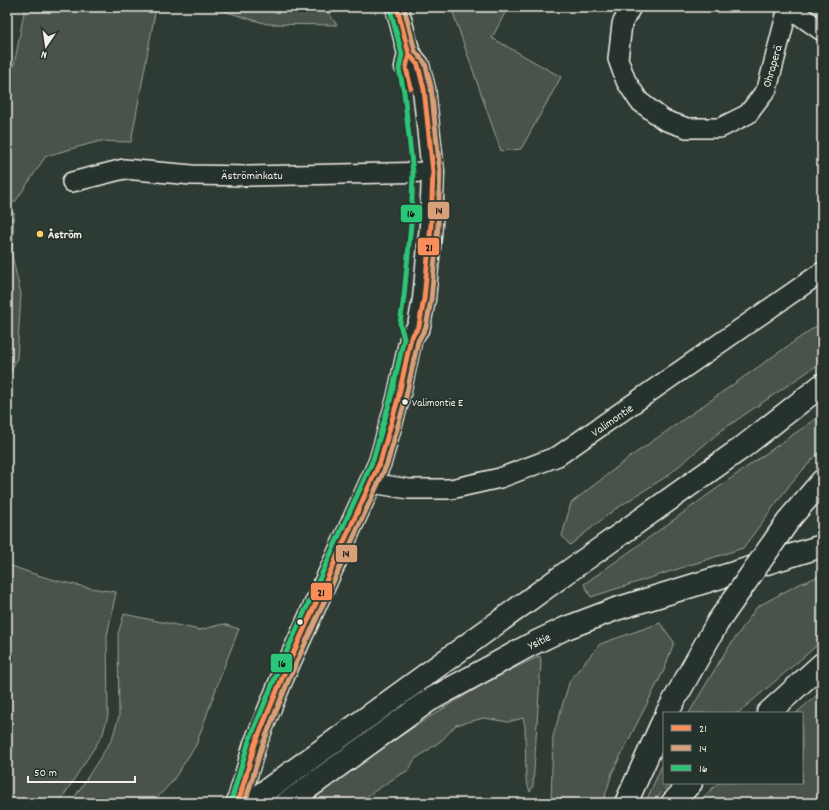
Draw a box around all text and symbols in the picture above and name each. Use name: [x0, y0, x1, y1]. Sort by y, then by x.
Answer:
north arrow: [26, 26, 66, 66]
street label: Ohraperä: [759, 43, 788, 90]
text: N: [39, 45, 49, 62]
street label: Äströminkatu: [221, 168, 283, 185]
line badge: 14: [427, 201, 450, 220]
line badge: 16: [400, 204, 423, 223]
text: 14: [436, 204, 442, 220]
text: 16: [407, 207, 416, 223]
place label: Åström: [48, 227, 82, 244]
marker: Åström: [35, 229, 45, 239]
line badge: 21: [417, 237, 440, 256]
text: 21: [425, 241, 433, 257]
place label: Valimontie E: [412, 396, 463, 412]
marker: Valimontie E: [400, 397, 410, 407]
street label: Valimontie: [589, 401, 637, 442]
line badge: 14: [335, 544, 358, 563]
text: 14: [343, 547, 349, 563]
line badge: 21: [310, 582, 333, 601]
text: 21: [317, 586, 325, 602]
unlabelled marker: [295, 617, 305, 627]
street label: Ysitie: [525, 630, 554, 655]
line badge: 16: [270, 653, 293, 673]
text: 16: [278, 657, 287, 673]
legend: [663, 712, 803, 784]
text: 21: [699, 721, 707, 738]
text: 14: [699, 741, 707, 758]
scale bar: [28, 758, 135, 784]
text: 16: [699, 761, 708, 778]
text: 50 m: [34, 765, 57, 782]

